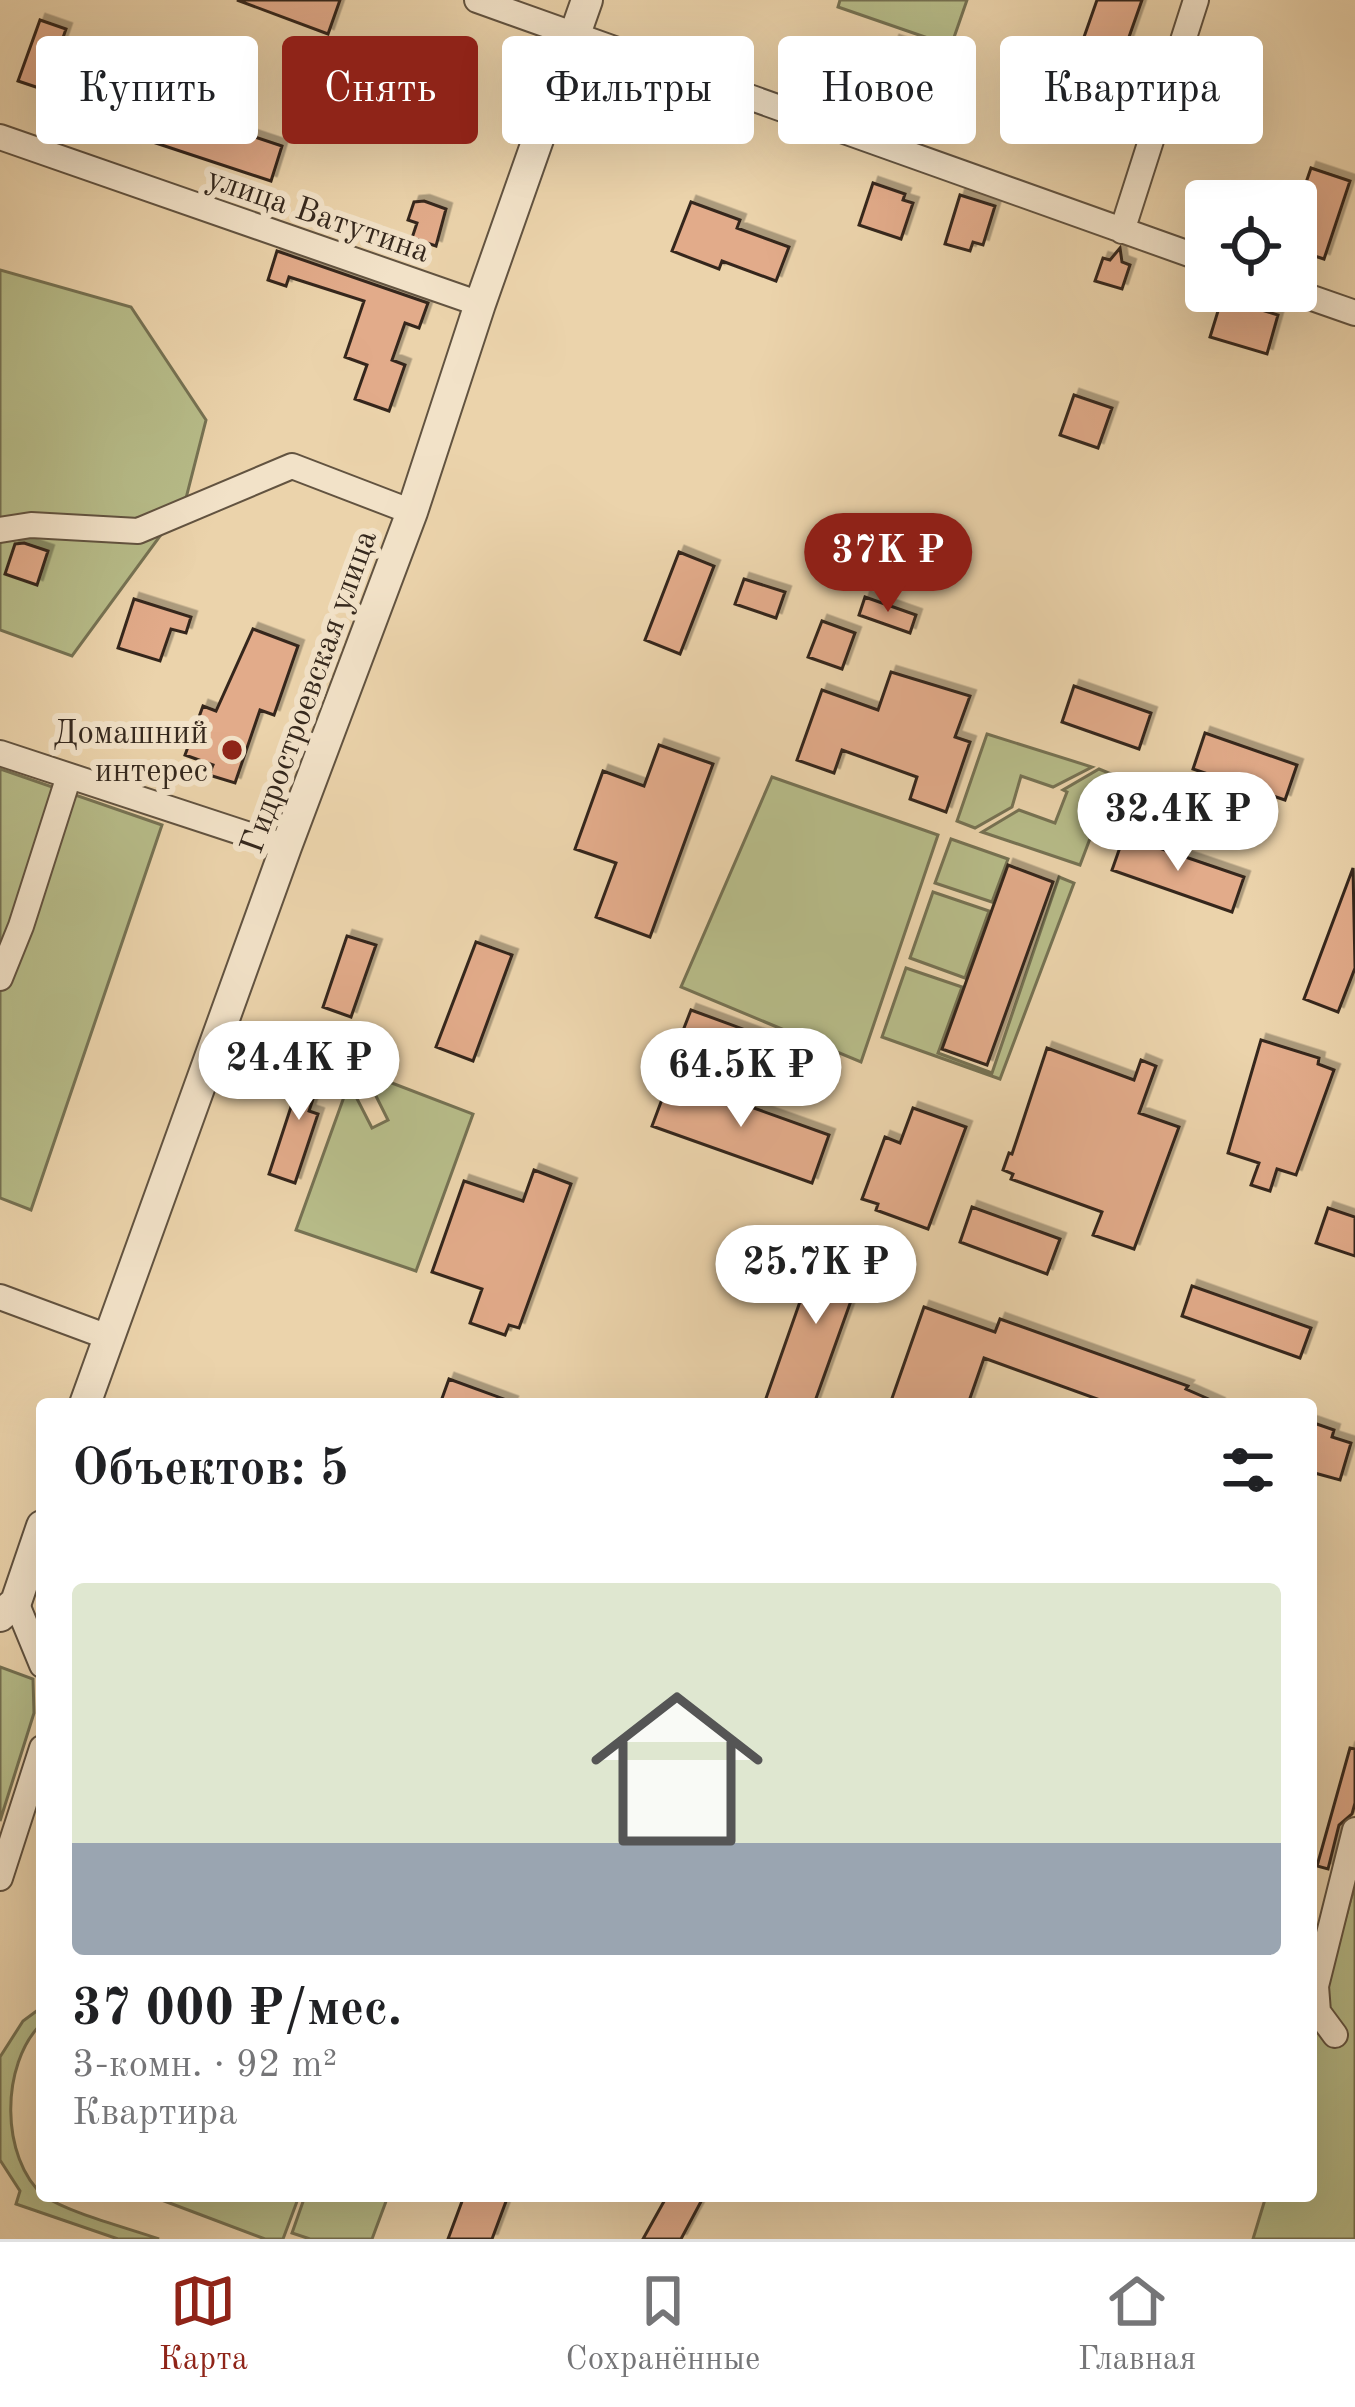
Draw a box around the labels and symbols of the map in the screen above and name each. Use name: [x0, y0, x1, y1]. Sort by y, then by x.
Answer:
street label: улица Ватутина: [202, 163, 434, 270]
pin: 37K ₽: [804, 513, 972, 615]
street label: Гидростроевская улица: [236, 526, 384, 858]
place label: Домашний интерес: [53, 718, 208, 789]
marker: Домашний интерес: [219, 737, 245, 763]
pin: 32.4K ₽: [1067, 772, 1289, 874]
pin: 24.4K ₽: [188, 1021, 410, 1123]
pin: 64.5K ₽: [630, 1028, 852, 1130]
pin: 25.7K ₽: [705, 1225, 927, 1327]

